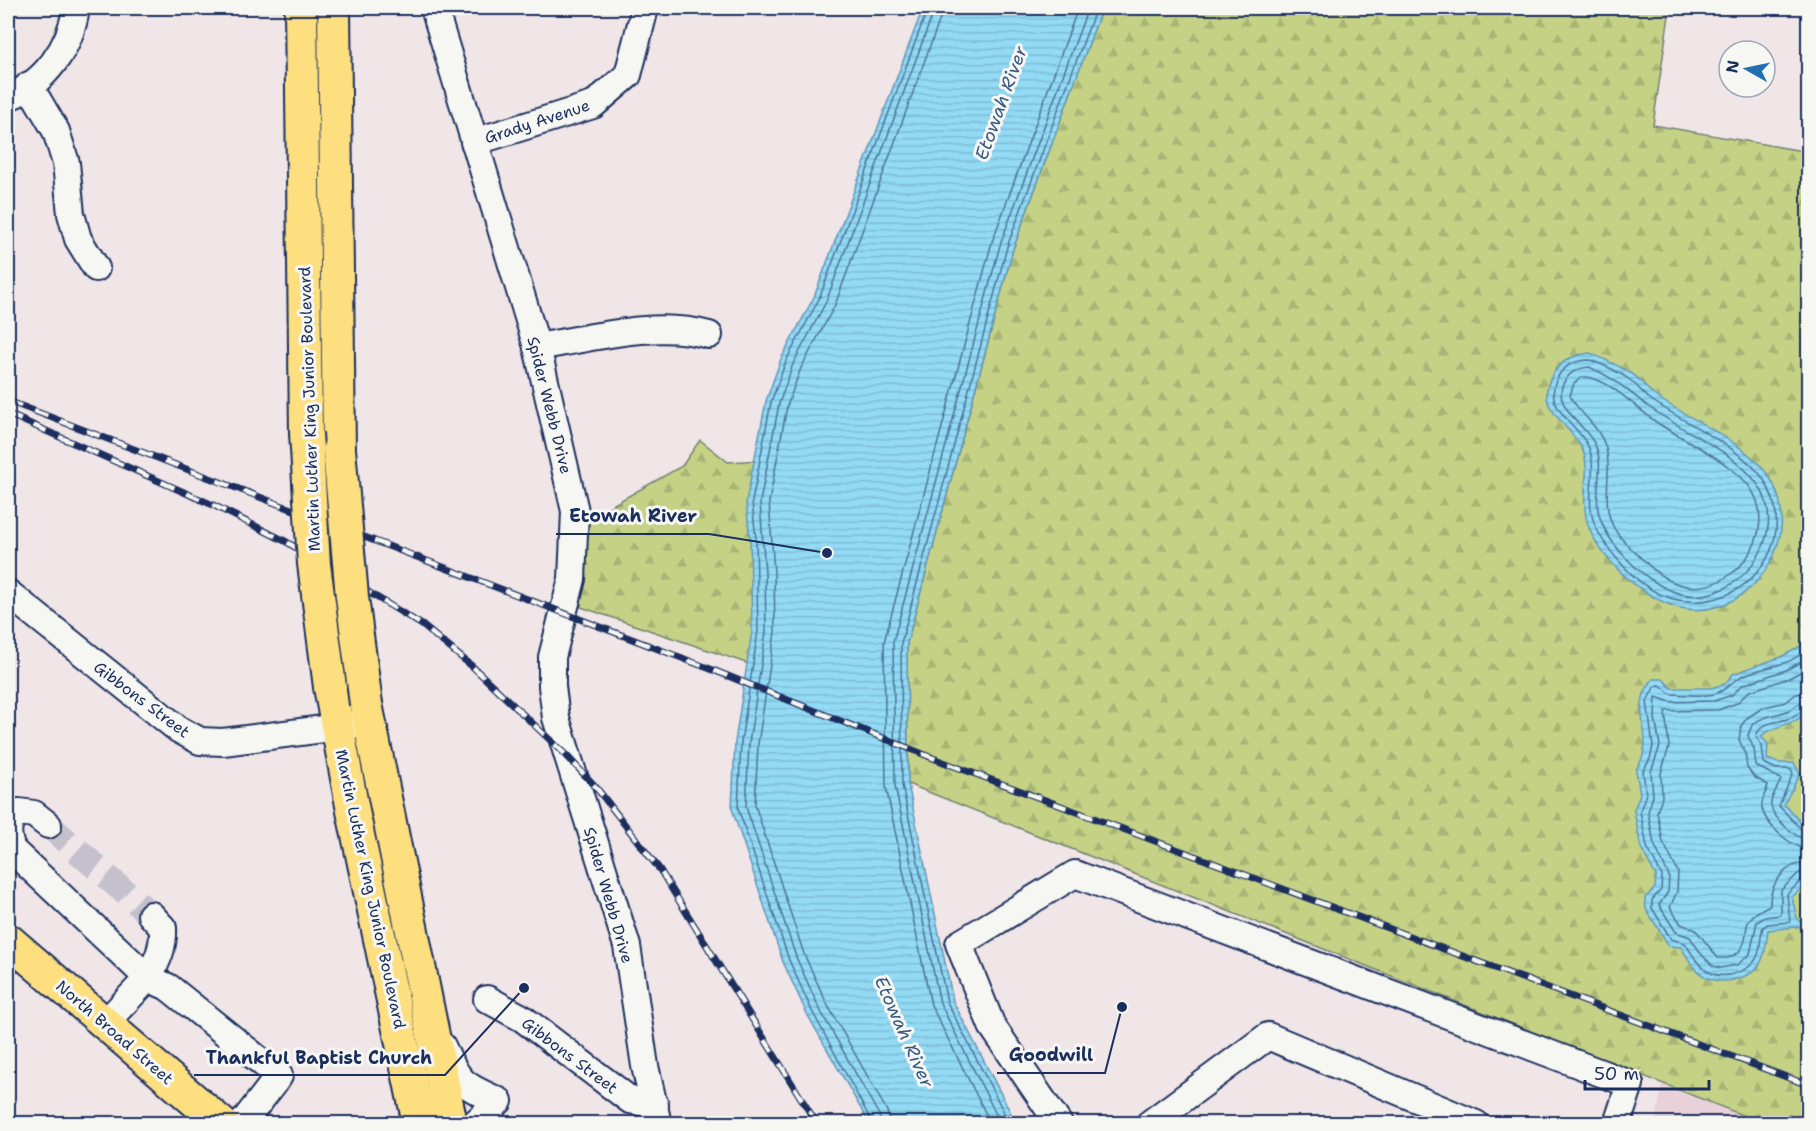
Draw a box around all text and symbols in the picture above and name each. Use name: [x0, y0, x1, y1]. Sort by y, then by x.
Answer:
north arrow: [1717, 39, 1777, 99]
water label: Etowah River: [969, 42, 1033, 163]
text: N: [1721, 59, 1744, 75]
street label: Grady Avenue: [482, 95, 592, 148]
street label: Martin Luther King Junior Boulevard: [294, 266, 325, 552]
street label: Spider Webb Drive: [522, 334, 577, 476]
callout: Etowah River: [556, 498, 709, 534]
text: Etowah River: [569, 504, 697, 528]
street label: Gibbons Street: [89, 656, 194, 742]
street label: Martin Luther King Junior Boulevard: [331, 747, 410, 1031]
street label: Spider Webb Drive: [579, 825, 638, 966]
water label: Etowah River: [869, 973, 939, 1092]
street label: North Broad Street: [52, 976, 178, 1089]
street label: Gibbons Street: [517, 1012, 622, 1098]
callout: Goodwill: [997, 1037, 1105, 1073]
callout: Thankful Baptist Church: [194, 1039, 445, 1075]
text: Goodwill: [1009, 1043, 1093, 1067]
text: Thankful Baptist Church: [206, 1046, 432, 1070]
scale bar: [1585, 1053, 1710, 1091]
text: 50 m: [1594, 1062, 1639, 1086]

